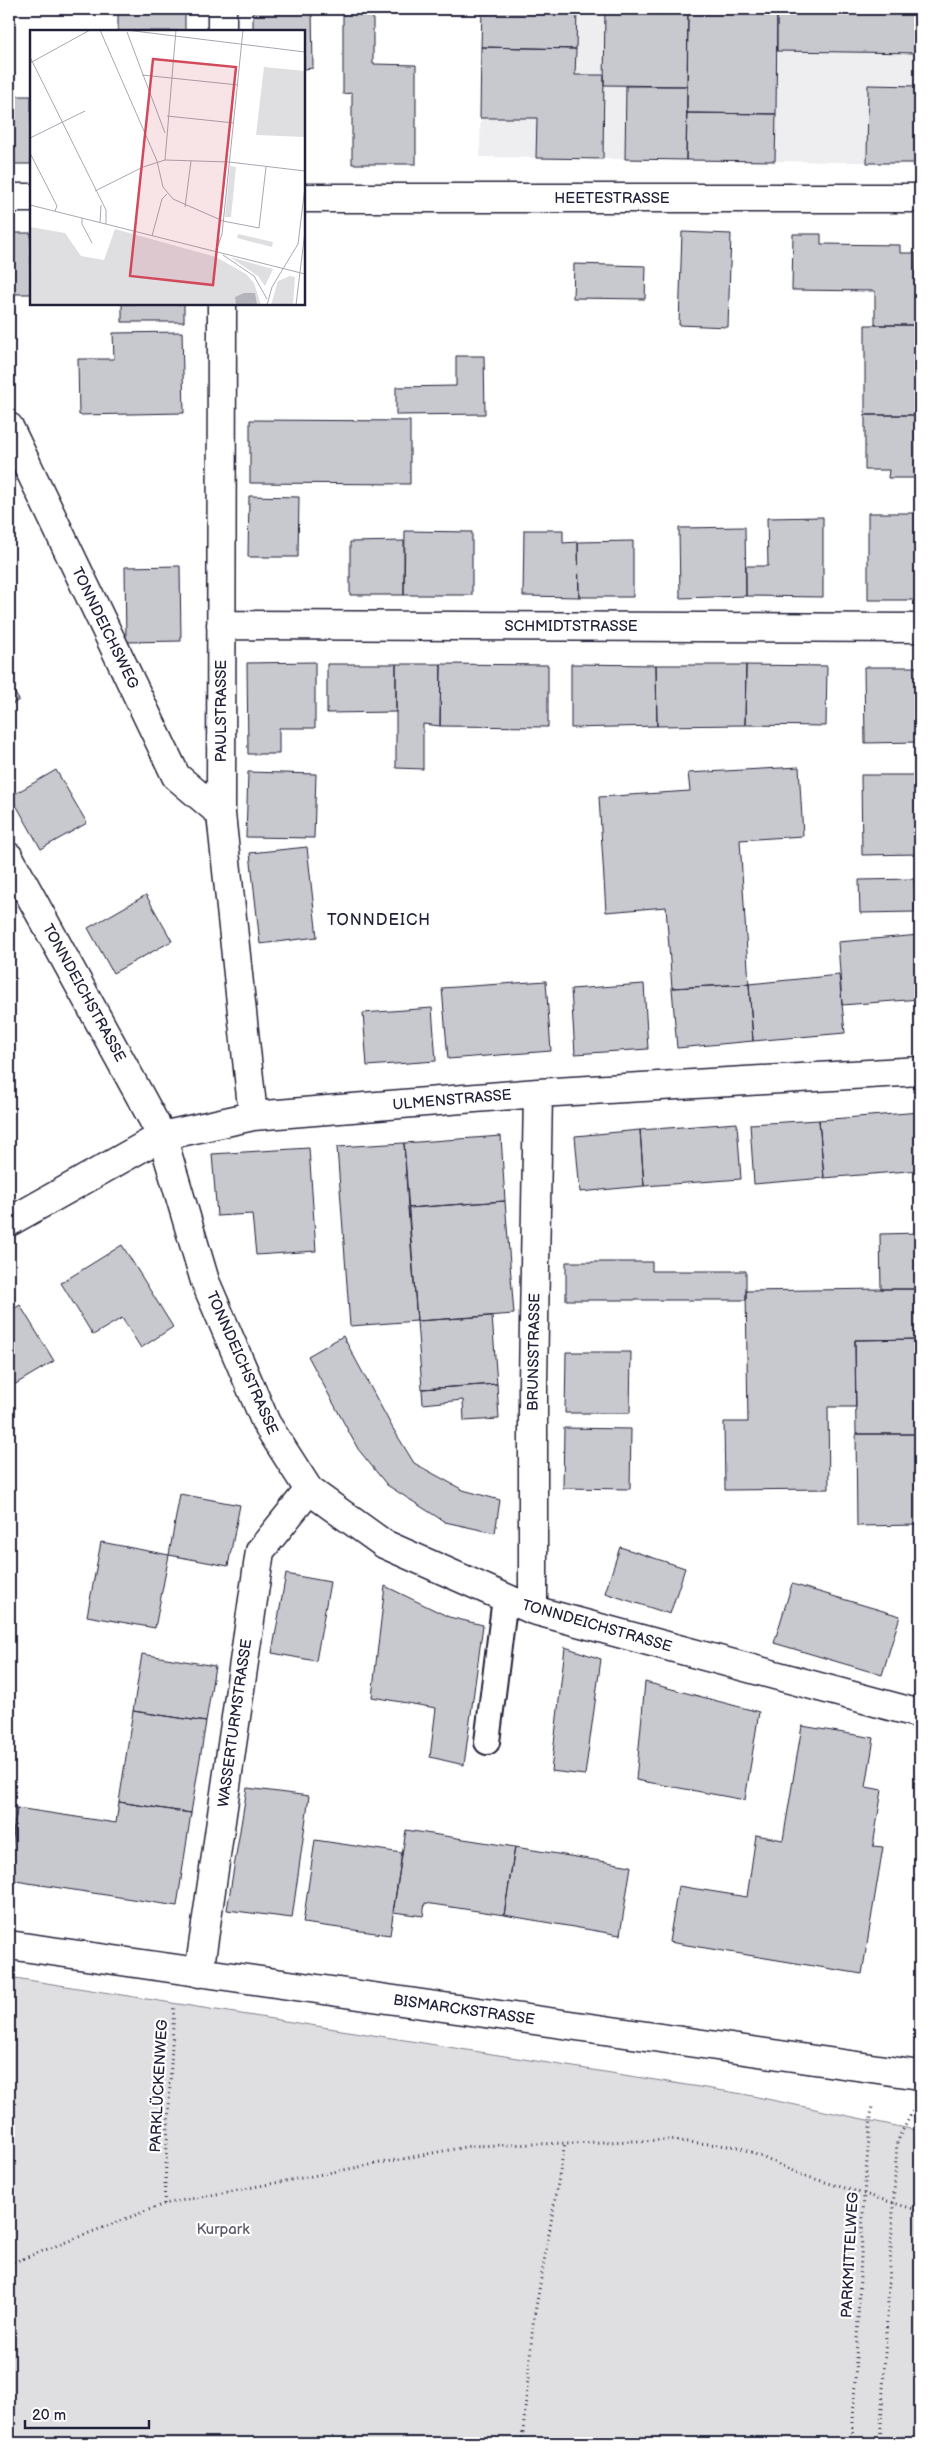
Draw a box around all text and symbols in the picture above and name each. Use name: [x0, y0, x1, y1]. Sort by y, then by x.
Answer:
inset map: [30, 30, 305, 305]
street label: HEETESTRASSE: [554, 189, 670, 208]
street label: TONNDEICHSWEG: [67, 564, 143, 692]
street label: SCHMIDTSTRASSE: [504, 617, 638, 636]
street label: PAULSTRASSE: [212, 660, 231, 762]
district label: TONNDEICH: [327, 911, 431, 930]
street label: TONNDEICHSTRASSE: [38, 921, 130, 1065]
street label: ULMENSTRASSE: [392, 1085, 512, 1115]
street label: TONNDEICHSTRASSE: [202, 1288, 282, 1438]
street label: BRUNSSTRASSE: [523, 1293, 545, 1411]
street label: TONNDEICHSTRASSE: [520, 1596, 674, 1657]
street label: WASSERTURMSTRASSE: [214, 1638, 256, 1808]
street label: BISMARCKSTRASSE: [392, 1991, 536, 2029]
street label: PARKLÜCKENWEG: [146, 2019, 172, 2153]
street label: PARKMITTELWEG: [837, 2192, 863, 2318]
park label: Kurpark: [196, 2220, 250, 2239]
scale bar: [25, 2397, 149, 2429]
text: 20 m: [32, 2406, 66, 2425]

